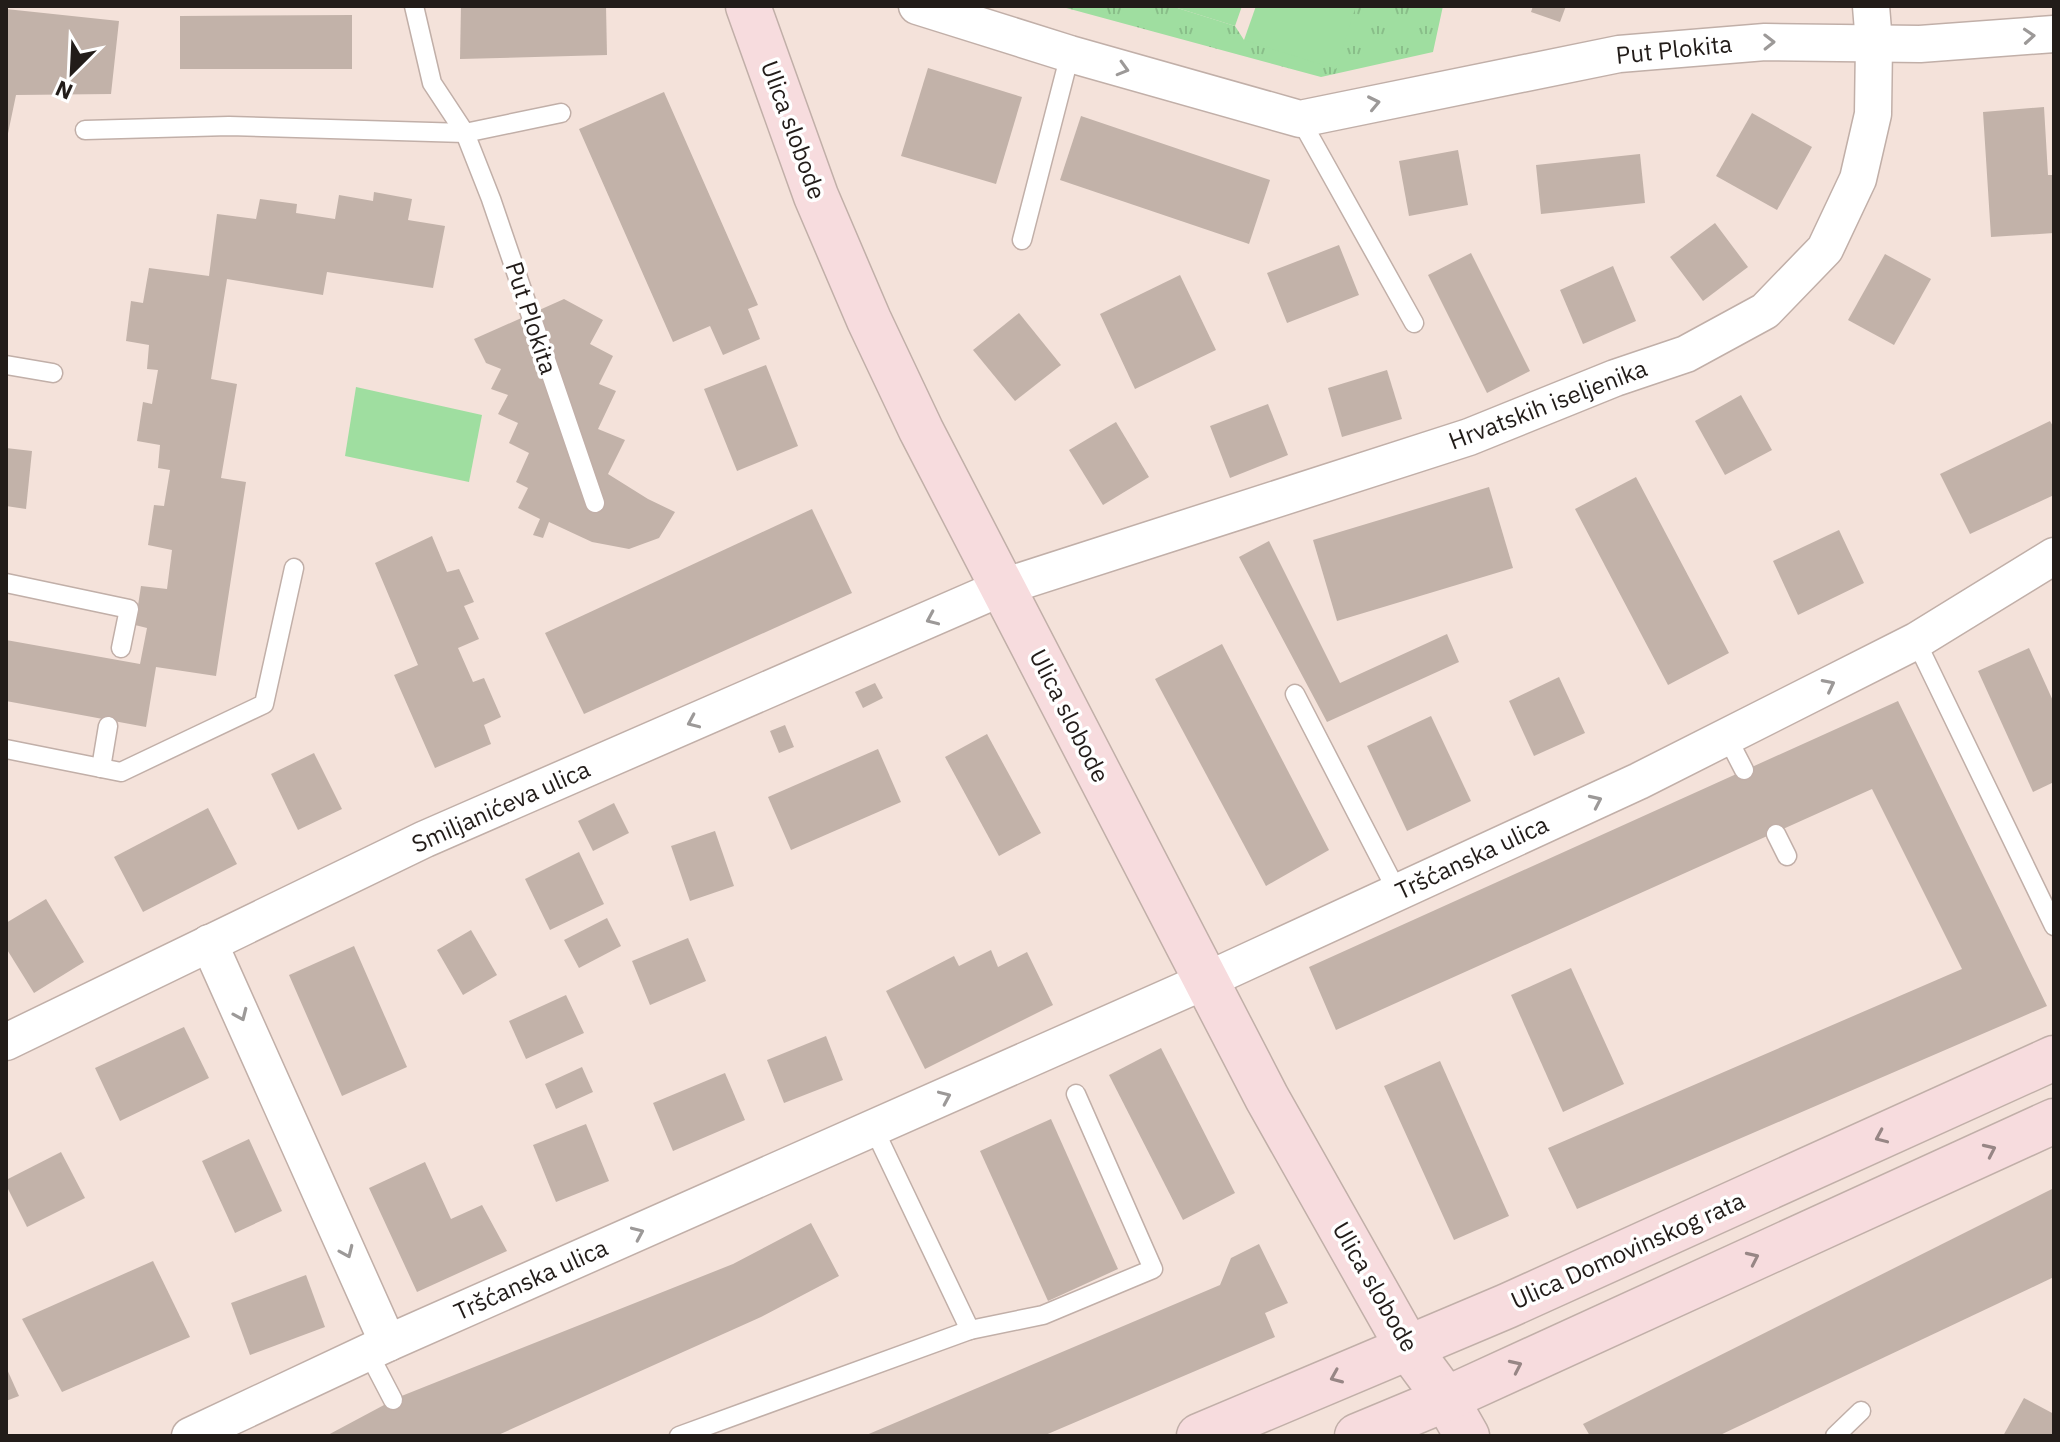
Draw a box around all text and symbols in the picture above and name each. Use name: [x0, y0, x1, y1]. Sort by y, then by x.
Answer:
street label: Put Plokita: [1614, 27, 1734, 71]
one-way arrow: [2023, 28, 2036, 45]
north arrow: [32, 32, 112, 112]
one-way arrow: [1763, 34, 1776, 51]
street label: Ulica slobode: [754, 56, 834, 203]
one-way arrow: [1115, 60, 1129, 76]
text: N: [50, 74, 77, 107]
one-way arrow: [1367, 95, 1381, 112]
street label: Put Plokita: [499, 257, 565, 378]
street label: Hrvatskih iseljenika: [1444, 351, 1652, 457]
one-way arrow: [925, 609, 940, 625]
street label: Ulica slobode: [1023, 643, 1117, 788]
one-way arrow: [1820, 680, 1835, 695]
one-way arrow: [687, 713, 701, 729]
street label: Smiljanićeva ulica: [406, 752, 595, 860]
one-way arrow: [1587, 795, 1602, 811]
street label: Tršćanska ulica: [1390, 808, 1553, 907]
one-way arrow: [231, 1006, 247, 1021]
one-way arrow: [937, 1091, 952, 1107]
one-way arrow: [1875, 1127, 1889, 1143]
one-way arrow: [1981, 1144, 1996, 1160]
street label: Ulica Domovinskog rata: [1506, 1184, 1750, 1316]
street label: Ulica slobode: [1326, 1216, 1426, 1357]
one-way arrow: [630, 1226, 645, 1242]
street label: Tršćanska ulica: [449, 1231, 613, 1327]
one-way arrow: [337, 1244, 353, 1258]
one-way arrow: [1745, 1252, 1759, 1268]
one-way arrow: [1508, 1360, 1523, 1376]
one-way arrow: [1330, 1368, 1344, 1384]

